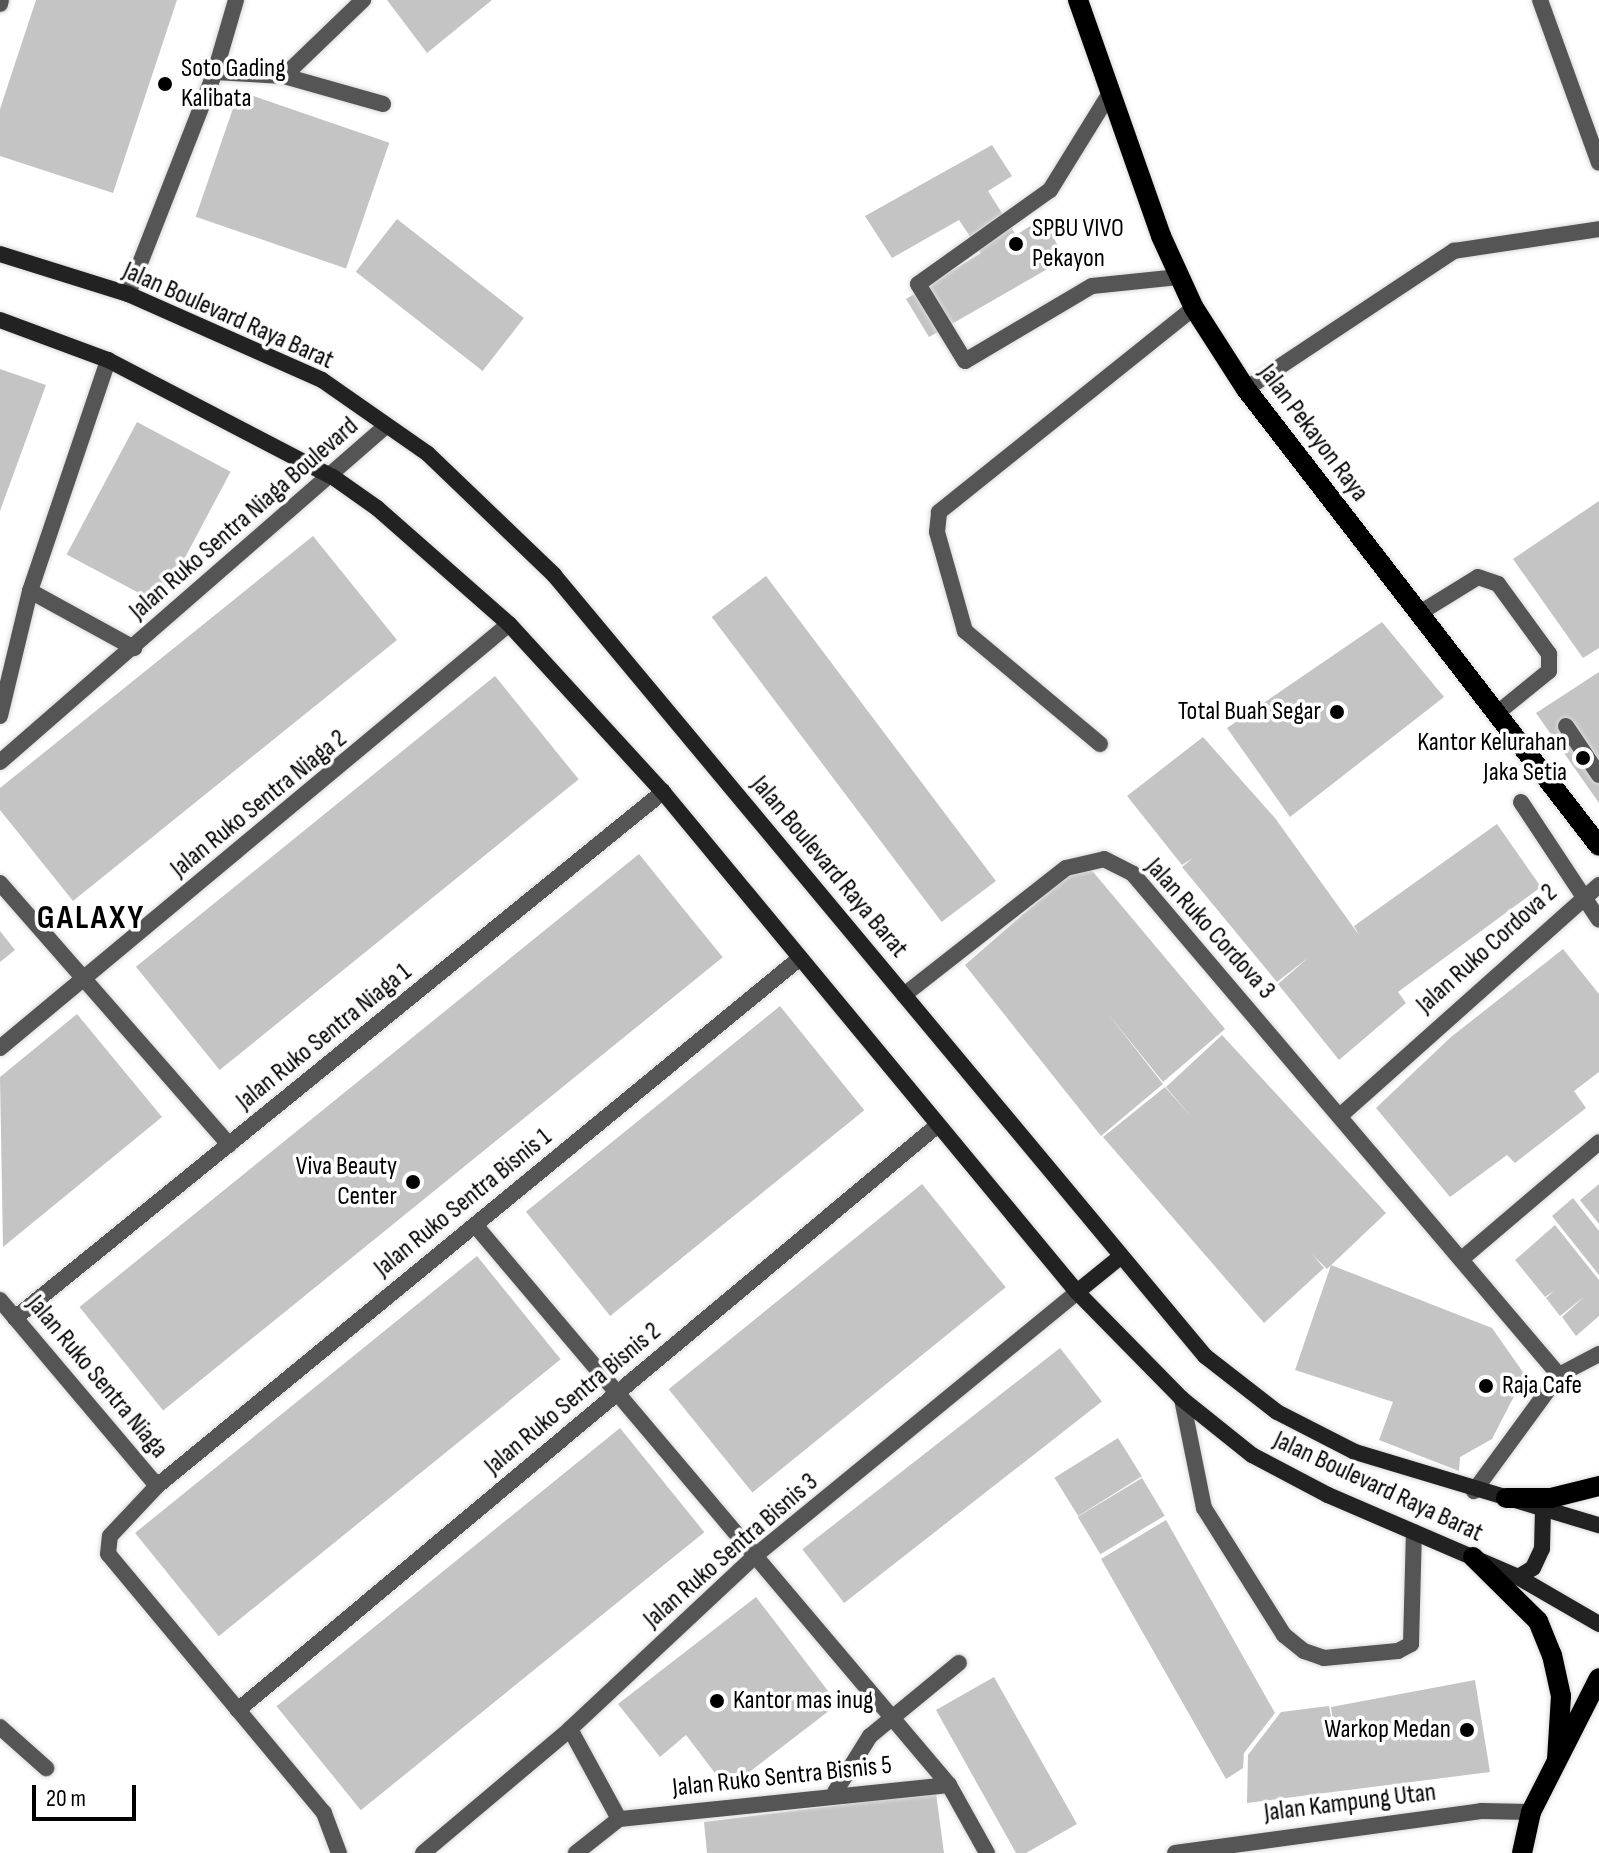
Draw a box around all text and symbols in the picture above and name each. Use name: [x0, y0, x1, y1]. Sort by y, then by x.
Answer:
place label: Soto Gading Kalibata: [181, 53, 286, 114]
marker: Soto Gading Kalibata: [156, 75, 174, 93]
place label: SPBU VIVO Pekayon: [1032, 213, 1124, 274]
marker: SPBU VIVO Pekayon: [1007, 235, 1025, 253]
street label: Jalan Boulevard Raya Barat: [118, 255, 338, 377]
street label: Jalan Pekayon Raya: [1251, 358, 1375, 508]
street label: Jalan Ruko Sentra Niaga Boulevard: [123, 411, 365, 627]
place label: Total Buah Segar: [1178, 696, 1321, 728]
marker: Total Buah Segar: [1328, 703, 1346, 721]
street label: Jalan Ruko Sentra Niaga 2: [165, 723, 353, 885]
place label: Kantor Kelurahan Jaka Setia: [1417, 727, 1567, 788]
marker: Kantor Kelurahan Jaka Setia: [1574, 749, 1592, 767]
street label: Jalan Boulevard Raya Barat: [744, 770, 914, 964]
street label: Jalan Ruko Cordova 3: [1138, 852, 1282, 1006]
street label: Jalan Ruko Cordova 2: [1410, 878, 1564, 1020]
district label: GALAXY: [37, 898, 145, 938]
street label: Jalan Ruko Sentra Niaga 1: [230, 957, 418, 1117]
street label: Jalan Ruko Sentra Bisnis 1: [368, 1122, 558, 1284]
place label: Viva Beauty Center: [296, 1151, 397, 1212]
marker: Viva Beauty Center: [404, 1173, 422, 1191]
street label: Jalan Ruko Sentra Niaga: [20, 1289, 174, 1465]
street label: Jalan Ruko Sentra Bisnis 2: [478, 1316, 668, 1482]
place label: Raja Cafe: [1502, 1370, 1582, 1402]
marker: Raja Cafe: [1477, 1377, 1495, 1395]
street label: Jalan Boulevard Raya Barat: [1268, 1425, 1488, 1549]
street label: Jalan Ruko Sentra Bisnis 3: [637, 1467, 825, 1635]
place label: Kantor mas inug: [733, 1685, 873, 1717]
marker: Kantor mas inug: [708, 1692, 726, 1710]
place label: Warkop Medan: [1324, 1714, 1451, 1746]
marker: Warkop Medan: [1458, 1721, 1476, 1739]
street label: Jalan Ruko Sentra Bisnis 5: [671, 1750, 893, 1804]
scale bar: [36, 1769, 140, 1819]
street label: Jalan Kampung Utan: [1262, 1777, 1438, 1829]
text: 20 m: [46, 1784, 86, 1813]

